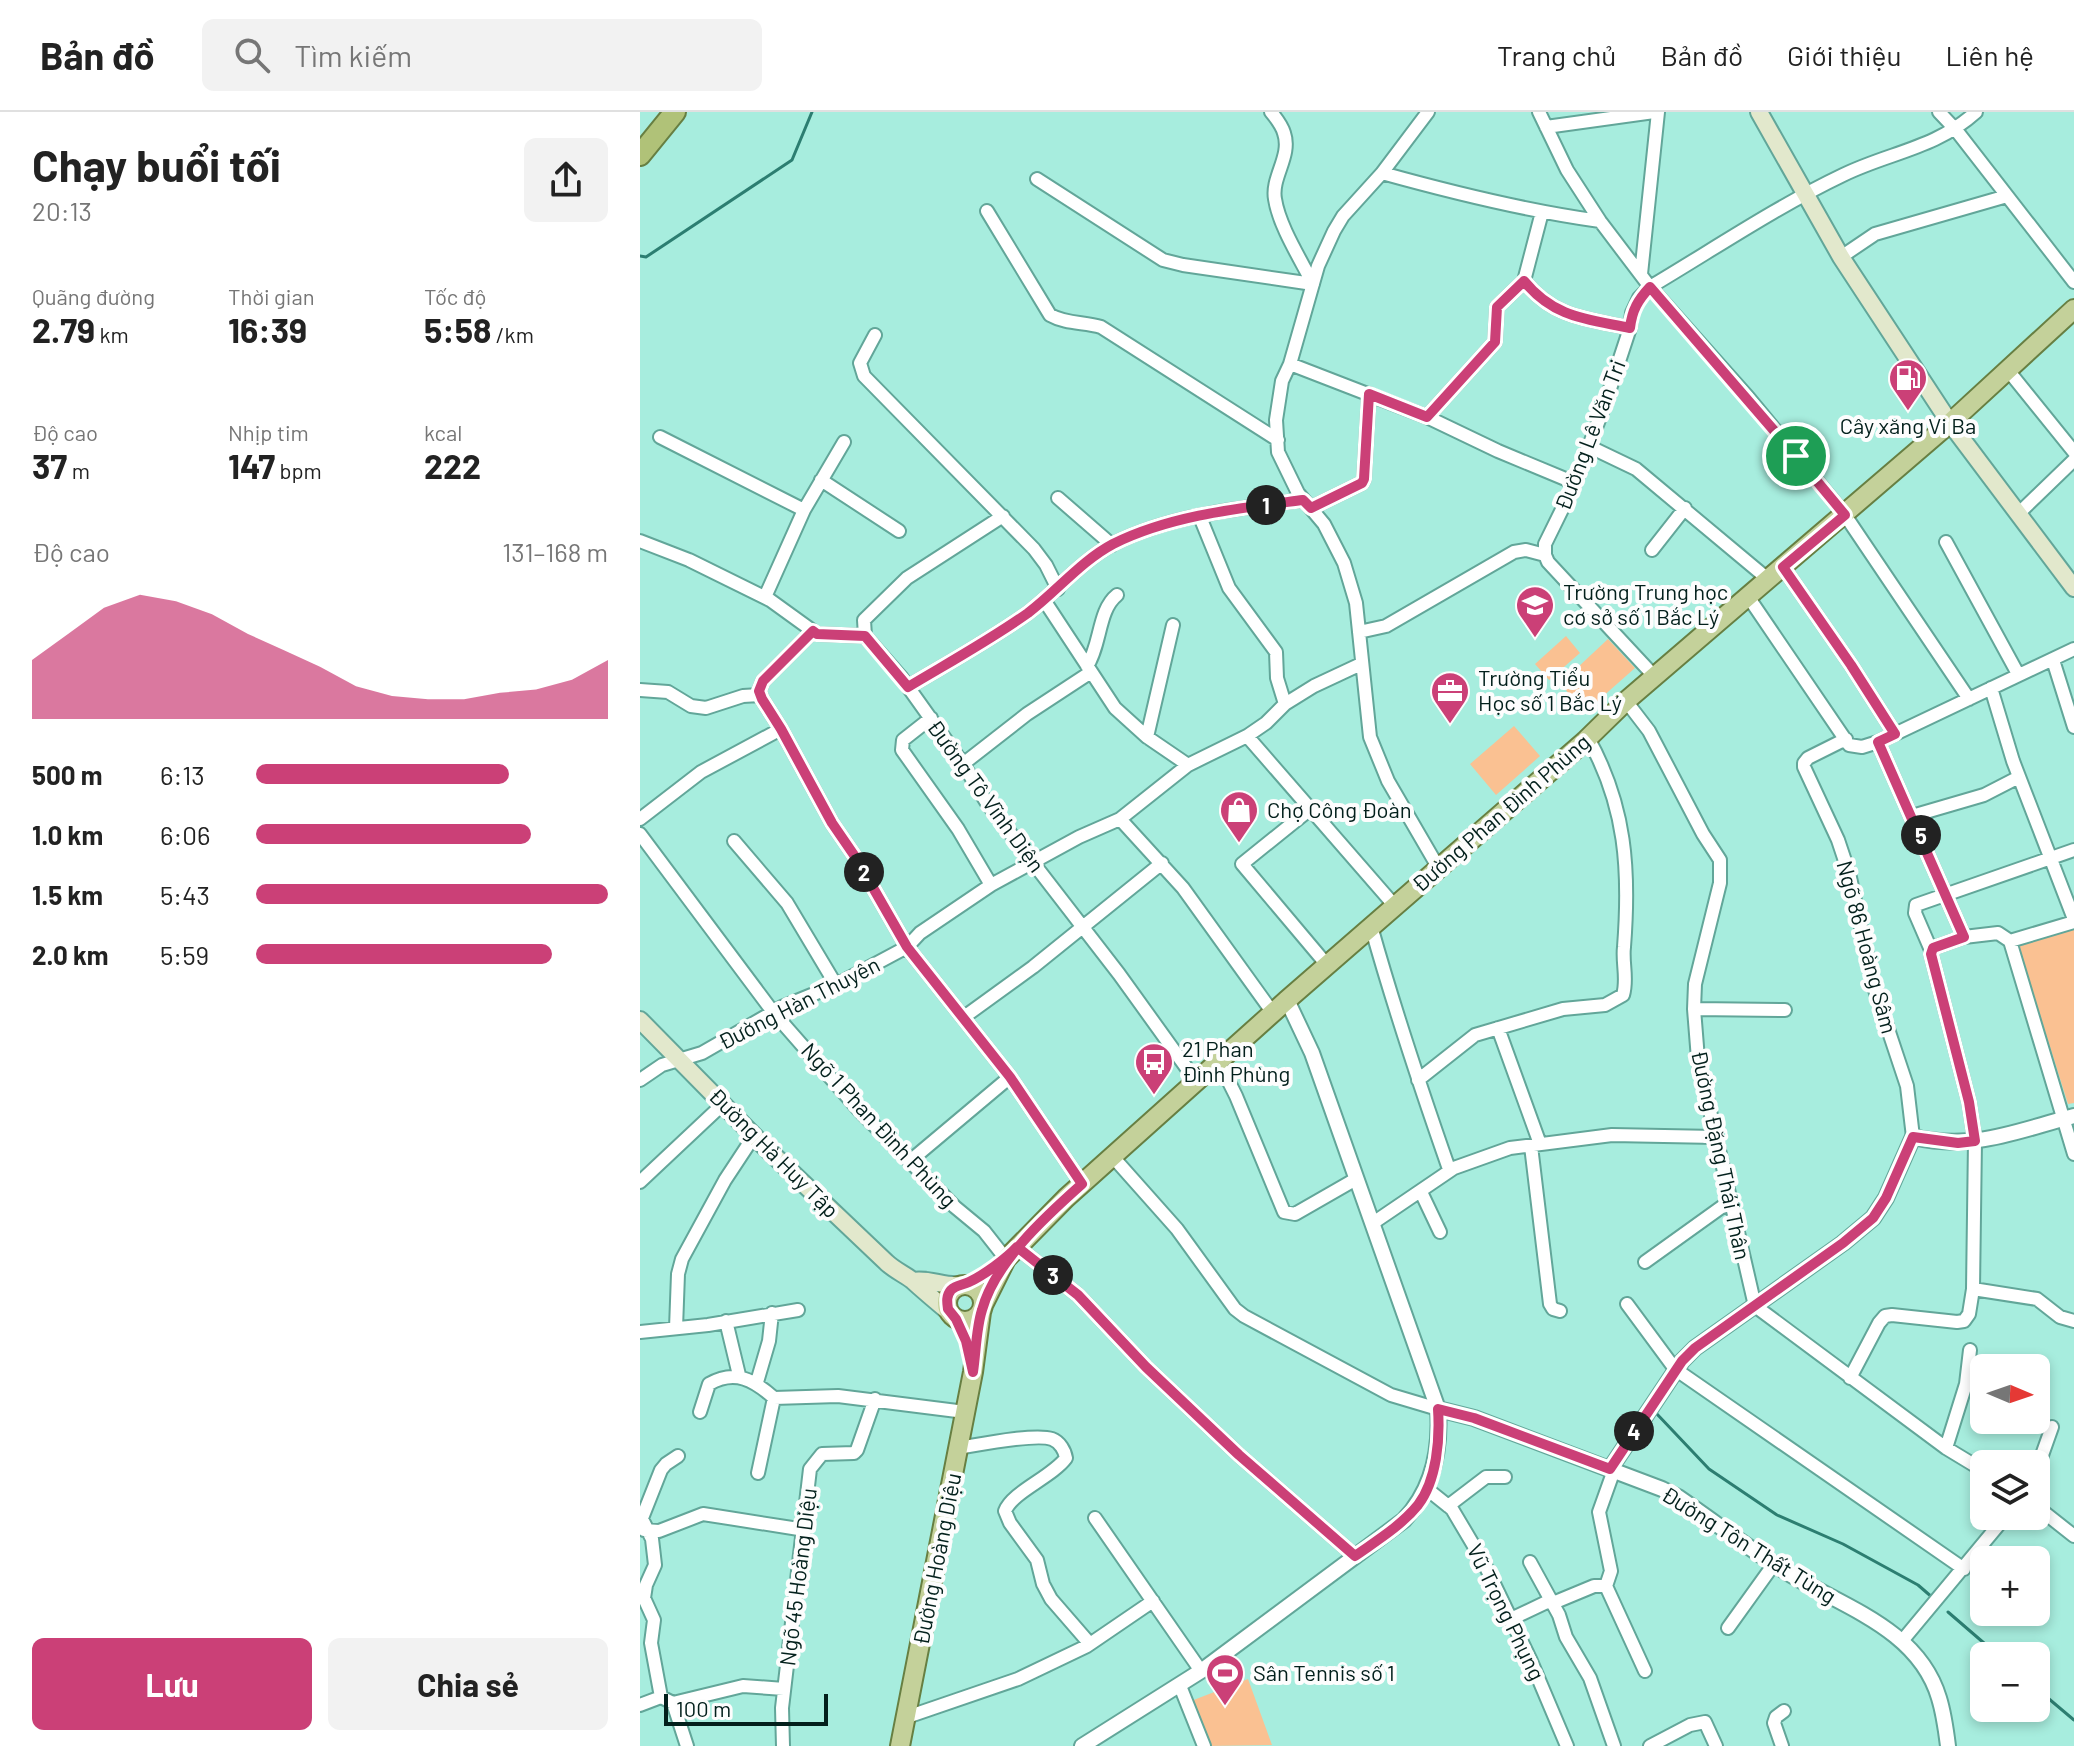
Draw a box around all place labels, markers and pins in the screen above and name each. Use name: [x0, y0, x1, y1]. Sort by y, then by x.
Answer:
fuel station icon: Cây xăng Vi Ba: [1887, 357, 1929, 412]
place label: Cây xăng Vi Ba: [1840, 412, 1976, 438]
pin: [1762, 422, 1830, 490]
pin: 1: [1246, 485, 1286, 525]
place label: Trường Trung học cơ sở số 1 Bắc Lý: [1563, 578, 1728, 629]
school or university icon: Trường Trung học cơ sở số 1 Bắc Lý: [1514, 584, 1556, 639]
place label: Trường Tiểu Học số 1 Bắc Lý: [1478, 664, 1622, 715]
office icon: Trường Tiểu Học số 1 Bắc Lý: [1429, 670, 1471, 725]
shop icon: Chợ Công Đoàn: [1218, 789, 1260, 844]
place label: Chợ Công Đoàn: [1267, 796, 1412, 822]
pin: 5: [1901, 815, 1941, 855]
pin: 2: [844, 852, 884, 892]
place label: 21 Phan Đình Phùng: [1182, 1035, 1290, 1086]
bus stop icon: 21 Phan Đình Phùng: [1133, 1041, 1175, 1096]
pin: 3: [1033, 1255, 1073, 1295]
pin: 4: [1614, 1411, 1654, 1451]
sports icon: Sân Tennis số 1: [1204, 1652, 1246, 1707]
place label: Sân Tennis số 1: [1253, 1659, 1395, 1685]

